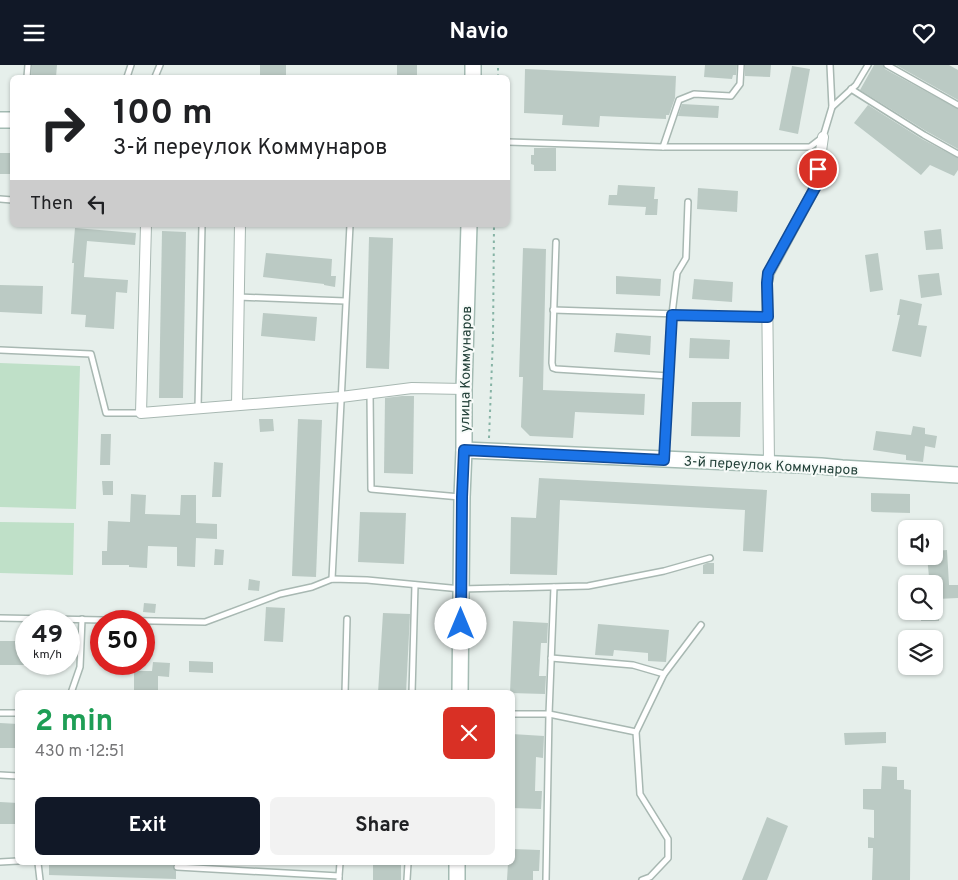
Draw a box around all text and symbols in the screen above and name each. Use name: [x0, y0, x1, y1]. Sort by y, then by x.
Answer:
icon: menu: [20, 19, 48, 47]
text: Navio: [450, 19, 508, 46]
icon: heart: [910, 19, 938, 47]
text: 100 m: [113, 92, 213, 136]
icon: right: [30, 95, 95, 160]
text: 3-й переулок Коммунаров: [113, 135, 388, 162]
pin: [797, 148, 839, 190]
icon: arrive: [804, 155, 832, 183]
icon: left: [83, 190, 111, 218]
text: Then: [30, 192, 73, 216]
street label: улица Коммунаров: [457, 306, 476, 432]
street label: 3-й переулок Коммунаров: [683, 453, 859, 480]
map controls: [898, 520, 943, 675]
button: sound: [898, 520, 943, 565]
button: search: [898, 575, 943, 620]
position arrow: [434, 597, 486, 649]
speed limit sign: 50: [90, 610, 155, 675]
text: 49: [32, 620, 63, 652]
button: layers: [898, 630, 943, 675]
text: km/h: [33, 647, 62, 663]
text: 2 min: [35, 704, 113, 741]
button: close: [443, 707, 495, 759]
text: 430 m · 12:51: [35, 742, 125, 762]
button: Exit: [35, 797, 260, 855]
button: Share: [270, 797, 495, 855]

